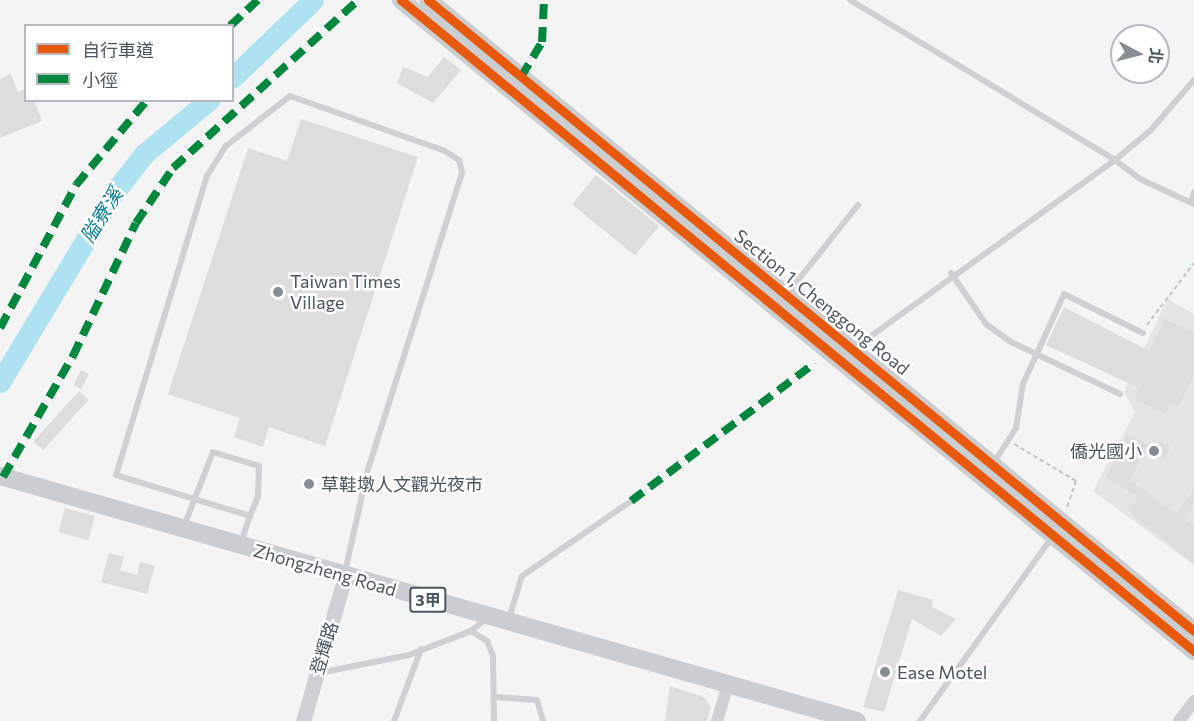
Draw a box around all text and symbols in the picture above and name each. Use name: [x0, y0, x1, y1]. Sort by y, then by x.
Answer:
legend: [24, 24, 234, 102]
north arrow: [1110, 24, 1170, 84]
text: 自行車道: [82, 39, 154, 61]
text: 北: [1146, 47, 1167, 65]
text: 小徑: [82, 69, 118, 91]
water label: 隘寮溪: [75, 183, 127, 247]
street label: Section 1, Chenggong Road: [730, 225, 914, 379]
place label: Taiwan Times Village: [290, 271, 401, 314]
marker: Taiwan Times Village: [271, 285, 285, 299]
place label: 僑光國小: [1070, 440, 1142, 462]
marker: 僑光國小: [1147, 444, 1161, 458]
place label: 草鞋墩人文觀光夜市: [321, 473, 483, 495]
marker: 草鞋墩人文觀光夜市: [302, 477, 316, 491]
street label: Zhongzheng Road: [251, 539, 399, 601]
road number: 3甲: [408, 587, 448, 613]
street label: 登輝路: [306, 619, 342, 677]
place label: Ease Motel: [897, 661, 987, 683]
marker: Ease Motel: [878, 665, 892, 679]

